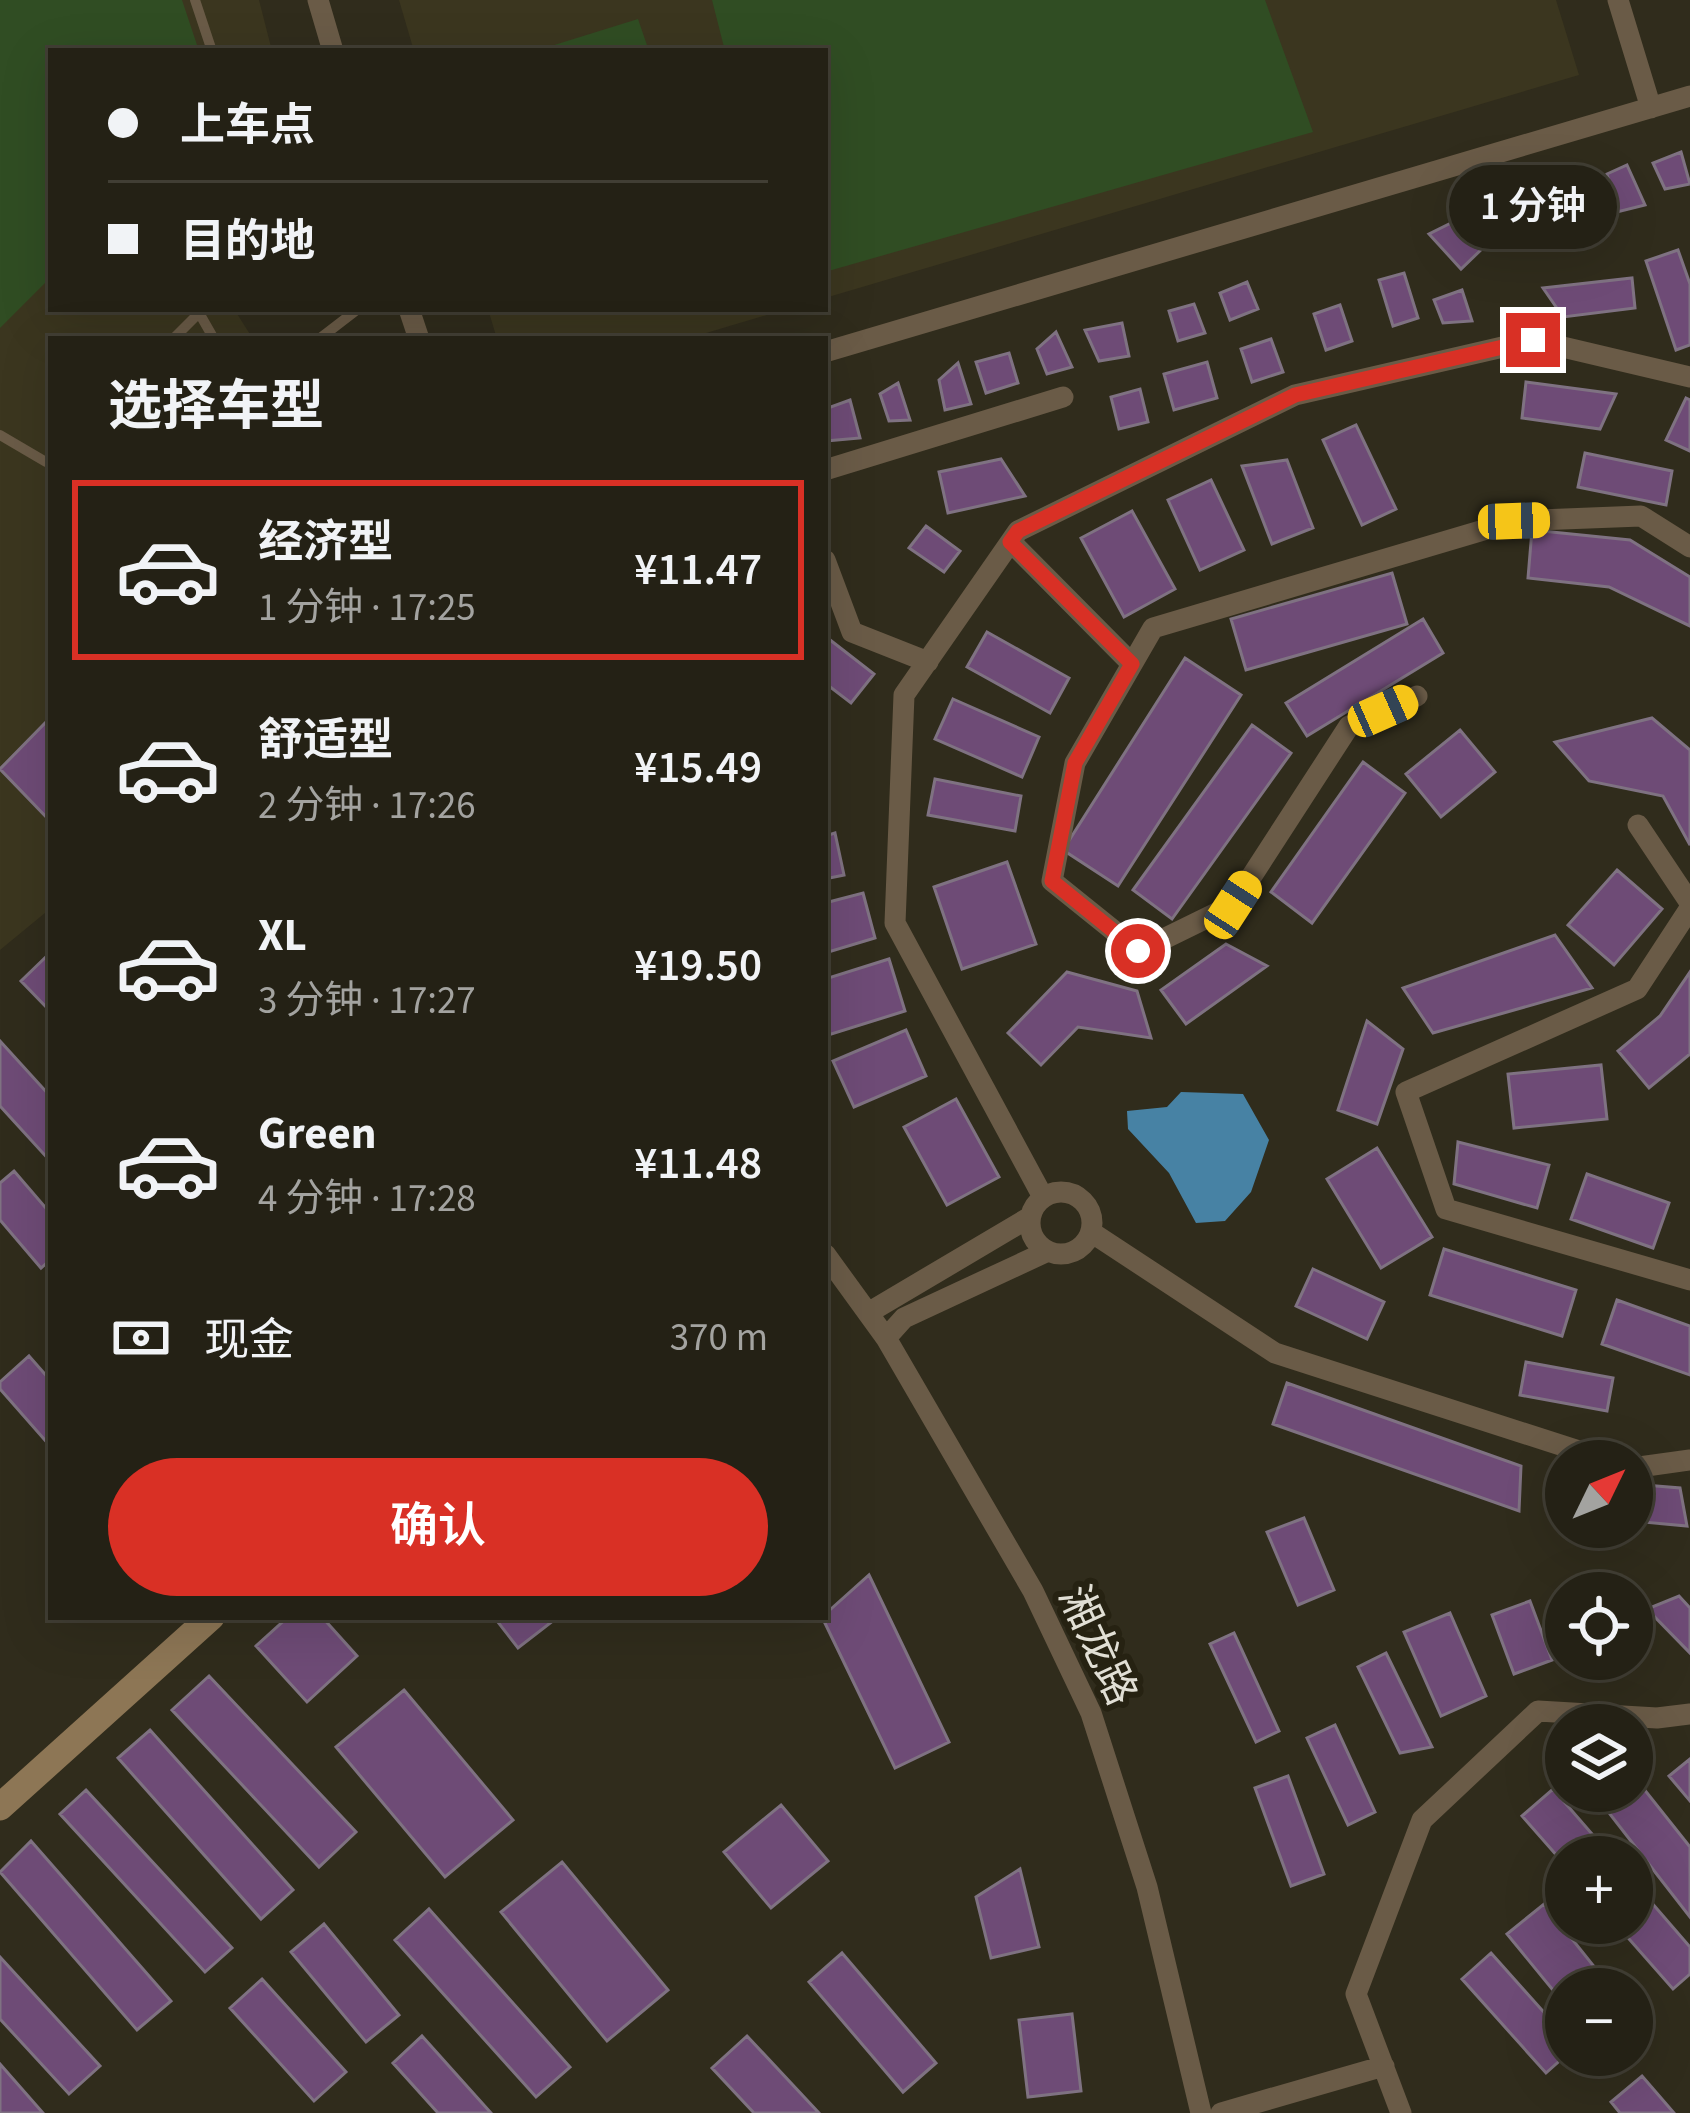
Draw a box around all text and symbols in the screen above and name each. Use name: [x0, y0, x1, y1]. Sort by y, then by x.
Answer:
text: 上车点: [180, 94, 315, 158]
callout: 1 分钟: [1449, 166, 1617, 250]
text: 1 分钟: [1480, 179, 1586, 235]
text: 目的地: [180, 210, 315, 274]
route end: [1506, 313, 1560, 367]
text: 选择车型: [108, 369, 324, 446]
car: [1477, 502, 1551, 540]
text: 经济型: [258, 511, 393, 575]
icon: car: [114, 516, 222, 624]
text: ¥11.47: [634, 538, 762, 602]
text: 1 分钟 · 17:25: [258, 580, 476, 636]
car: [1343, 680, 1423, 742]
text: 舒适型: [258, 709, 393, 773]
icon: car: [114, 714, 222, 822]
text: ¥15.49: [634, 736, 762, 800]
text: 2 分钟 · 17:26: [258, 778, 476, 834]
car: [1198, 865, 1268, 945]
text: XL: [258, 904, 307, 968]
icon: car: [114, 912, 222, 1020]
route start: [1111, 924, 1165, 978]
text: ¥19.50: [634, 934, 762, 998]
text: 3 分钟 · 17:27: [258, 973, 476, 1029]
text: Green: [258, 1102, 377, 1166]
icon: car: [114, 1110, 222, 1218]
text: ¥11.48: [634, 1132, 762, 1196]
text: 4 分钟 · 17:28: [258, 1171, 476, 1227]
icon: cash: [108, 1305, 174, 1371]
text: 现金: [204, 1309, 294, 1373]
text: 370 m: [670, 1310, 768, 1366]
north arrow: [1545, 1440, 1653, 1548]
map controls: [1545, 1440, 1653, 2076]
button: 确认: [108, 1458, 768, 1596]
button: locate: [1545, 1572, 1653, 1680]
street label: 湘龙路: [1043, 1576, 1151, 1716]
button: layers: [1545, 1704, 1653, 1812]
button: +: [1545, 1836, 1653, 1944]
button: −: [1545, 1968, 1653, 2076]

